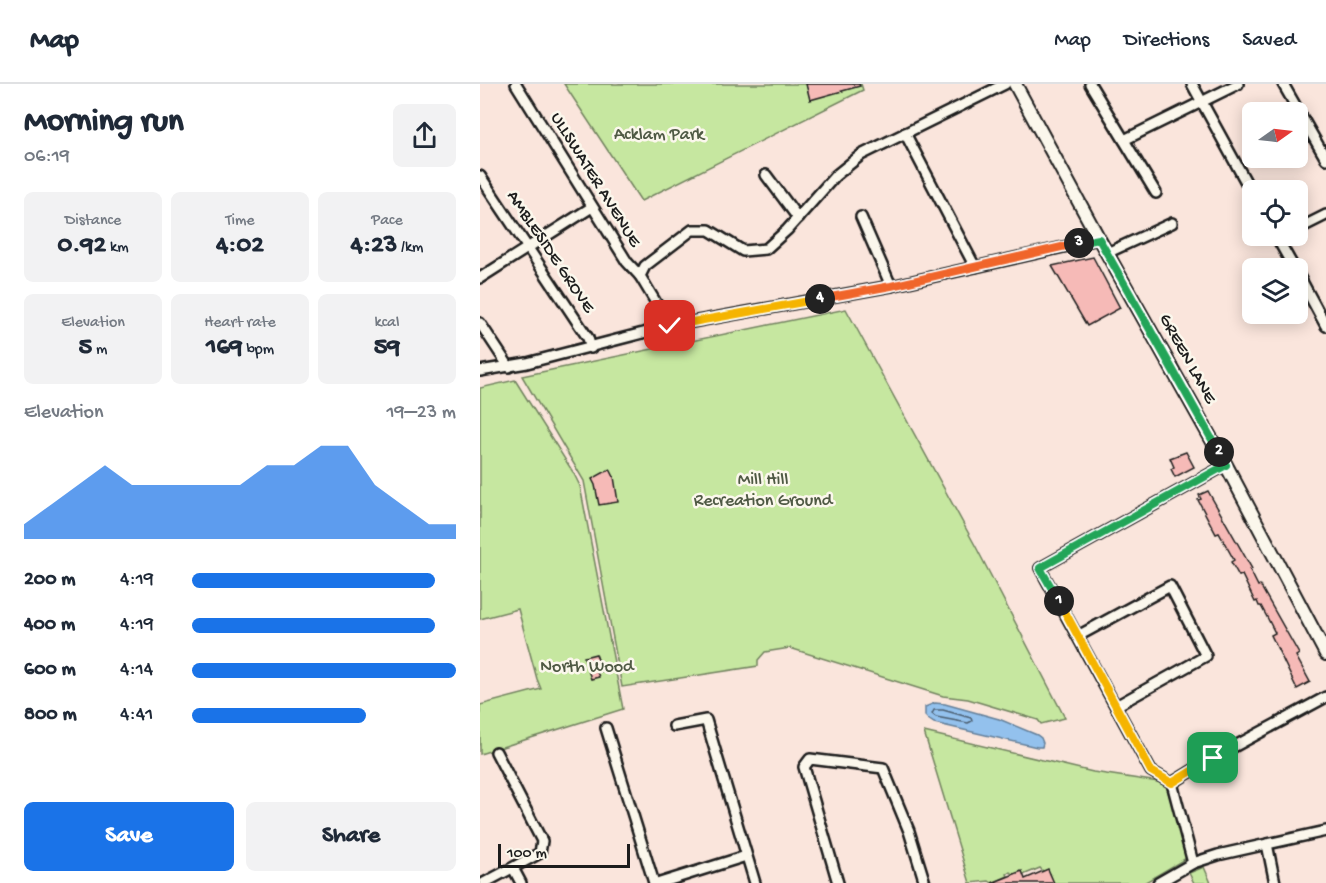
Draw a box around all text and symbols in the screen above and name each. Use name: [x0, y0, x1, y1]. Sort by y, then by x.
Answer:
text: Map: [30, 25, 79, 58]
text: Map: [1054, 29, 1091, 54]
text: Directions: [1124, 29, 1209, 54]
text: Saved: [1242, 29, 1296, 54]
north arrow: [1242, 102, 1308, 168]
map controls: [1242, 102, 1308, 324]
text: Morning run: [24, 104, 184, 142]
button: share: [393, 104, 456, 167]
street label: ULLSWATER AVENUE: [545, 109, 645, 252]
park label: Acklam Park: [614, 125, 706, 146]
text: 06:19: [24, 146, 70, 169]
button: locate: [1242, 180, 1308, 246]
street label: AMBLESIDE GROVE: [501, 187, 599, 318]
text: Distance: [65, 212, 121, 231]
text: Time: [225, 212, 255, 231]
text: Pace: [371, 212, 403, 231]
pin: 3: [1064, 228, 1094, 258]
text: 0.92: [58, 231, 106, 262]
text: 4:02: [216, 231, 264, 262]
text: 4:23: [351, 231, 397, 262]
text: 3: [1075, 233, 1083, 252]
text: km: [106, 239, 128, 258]
text: /km: [397, 239, 423, 258]
button: layers: [1242, 258, 1308, 324]
pin: 4: [805, 284, 835, 314]
text: 4: [816, 289, 824, 308]
pin: [644, 300, 695, 351]
icon: check: [653, 309, 686, 342]
street label: GREEN LANE: [1154, 310, 1221, 408]
text: Elevation: [61, 314, 125, 333]
text: Heart rate: [204, 314, 276, 333]
text: kcal: [375, 314, 399, 333]
text: 5: [79, 333, 92, 364]
text: 169: [206, 333, 243, 364]
text: 59: [374, 333, 400, 364]
text: m: [92, 341, 107, 360]
text: bpm: [243, 341, 274, 360]
text: Elevation: [24, 402, 104, 425]
text: 19–23 m: [387, 402, 456, 425]
pin: 2: [1204, 437, 1234, 467]
text: 2: [1215, 442, 1223, 461]
park label: Mill Hill Recreation Ground: [694, 470, 834, 512]
text: 200 m: [24, 569, 75, 592]
text: 4:19: [120, 569, 154, 592]
pin: 1: [1044, 586, 1074, 616]
text: 1: [1056, 591, 1062, 610]
text: 400 m: [24, 614, 75, 637]
text: 4:19: [120, 614, 154, 637]
park label: North Wood: [540, 657, 635, 678]
text: 600 m: [24, 659, 76, 682]
text: 4:14: [120, 659, 153, 682]
text: 800 m: [24, 704, 77, 727]
text: 4:41: [120, 704, 153, 727]
pin: [1187, 732, 1238, 783]
icon: arrive: [1196, 741, 1229, 774]
button: Save: [24, 802, 234, 871]
button: Share: [246, 802, 456, 871]
scale bar: [498, 841, 630, 868]
text: 100 m: [507, 845, 547, 864]

